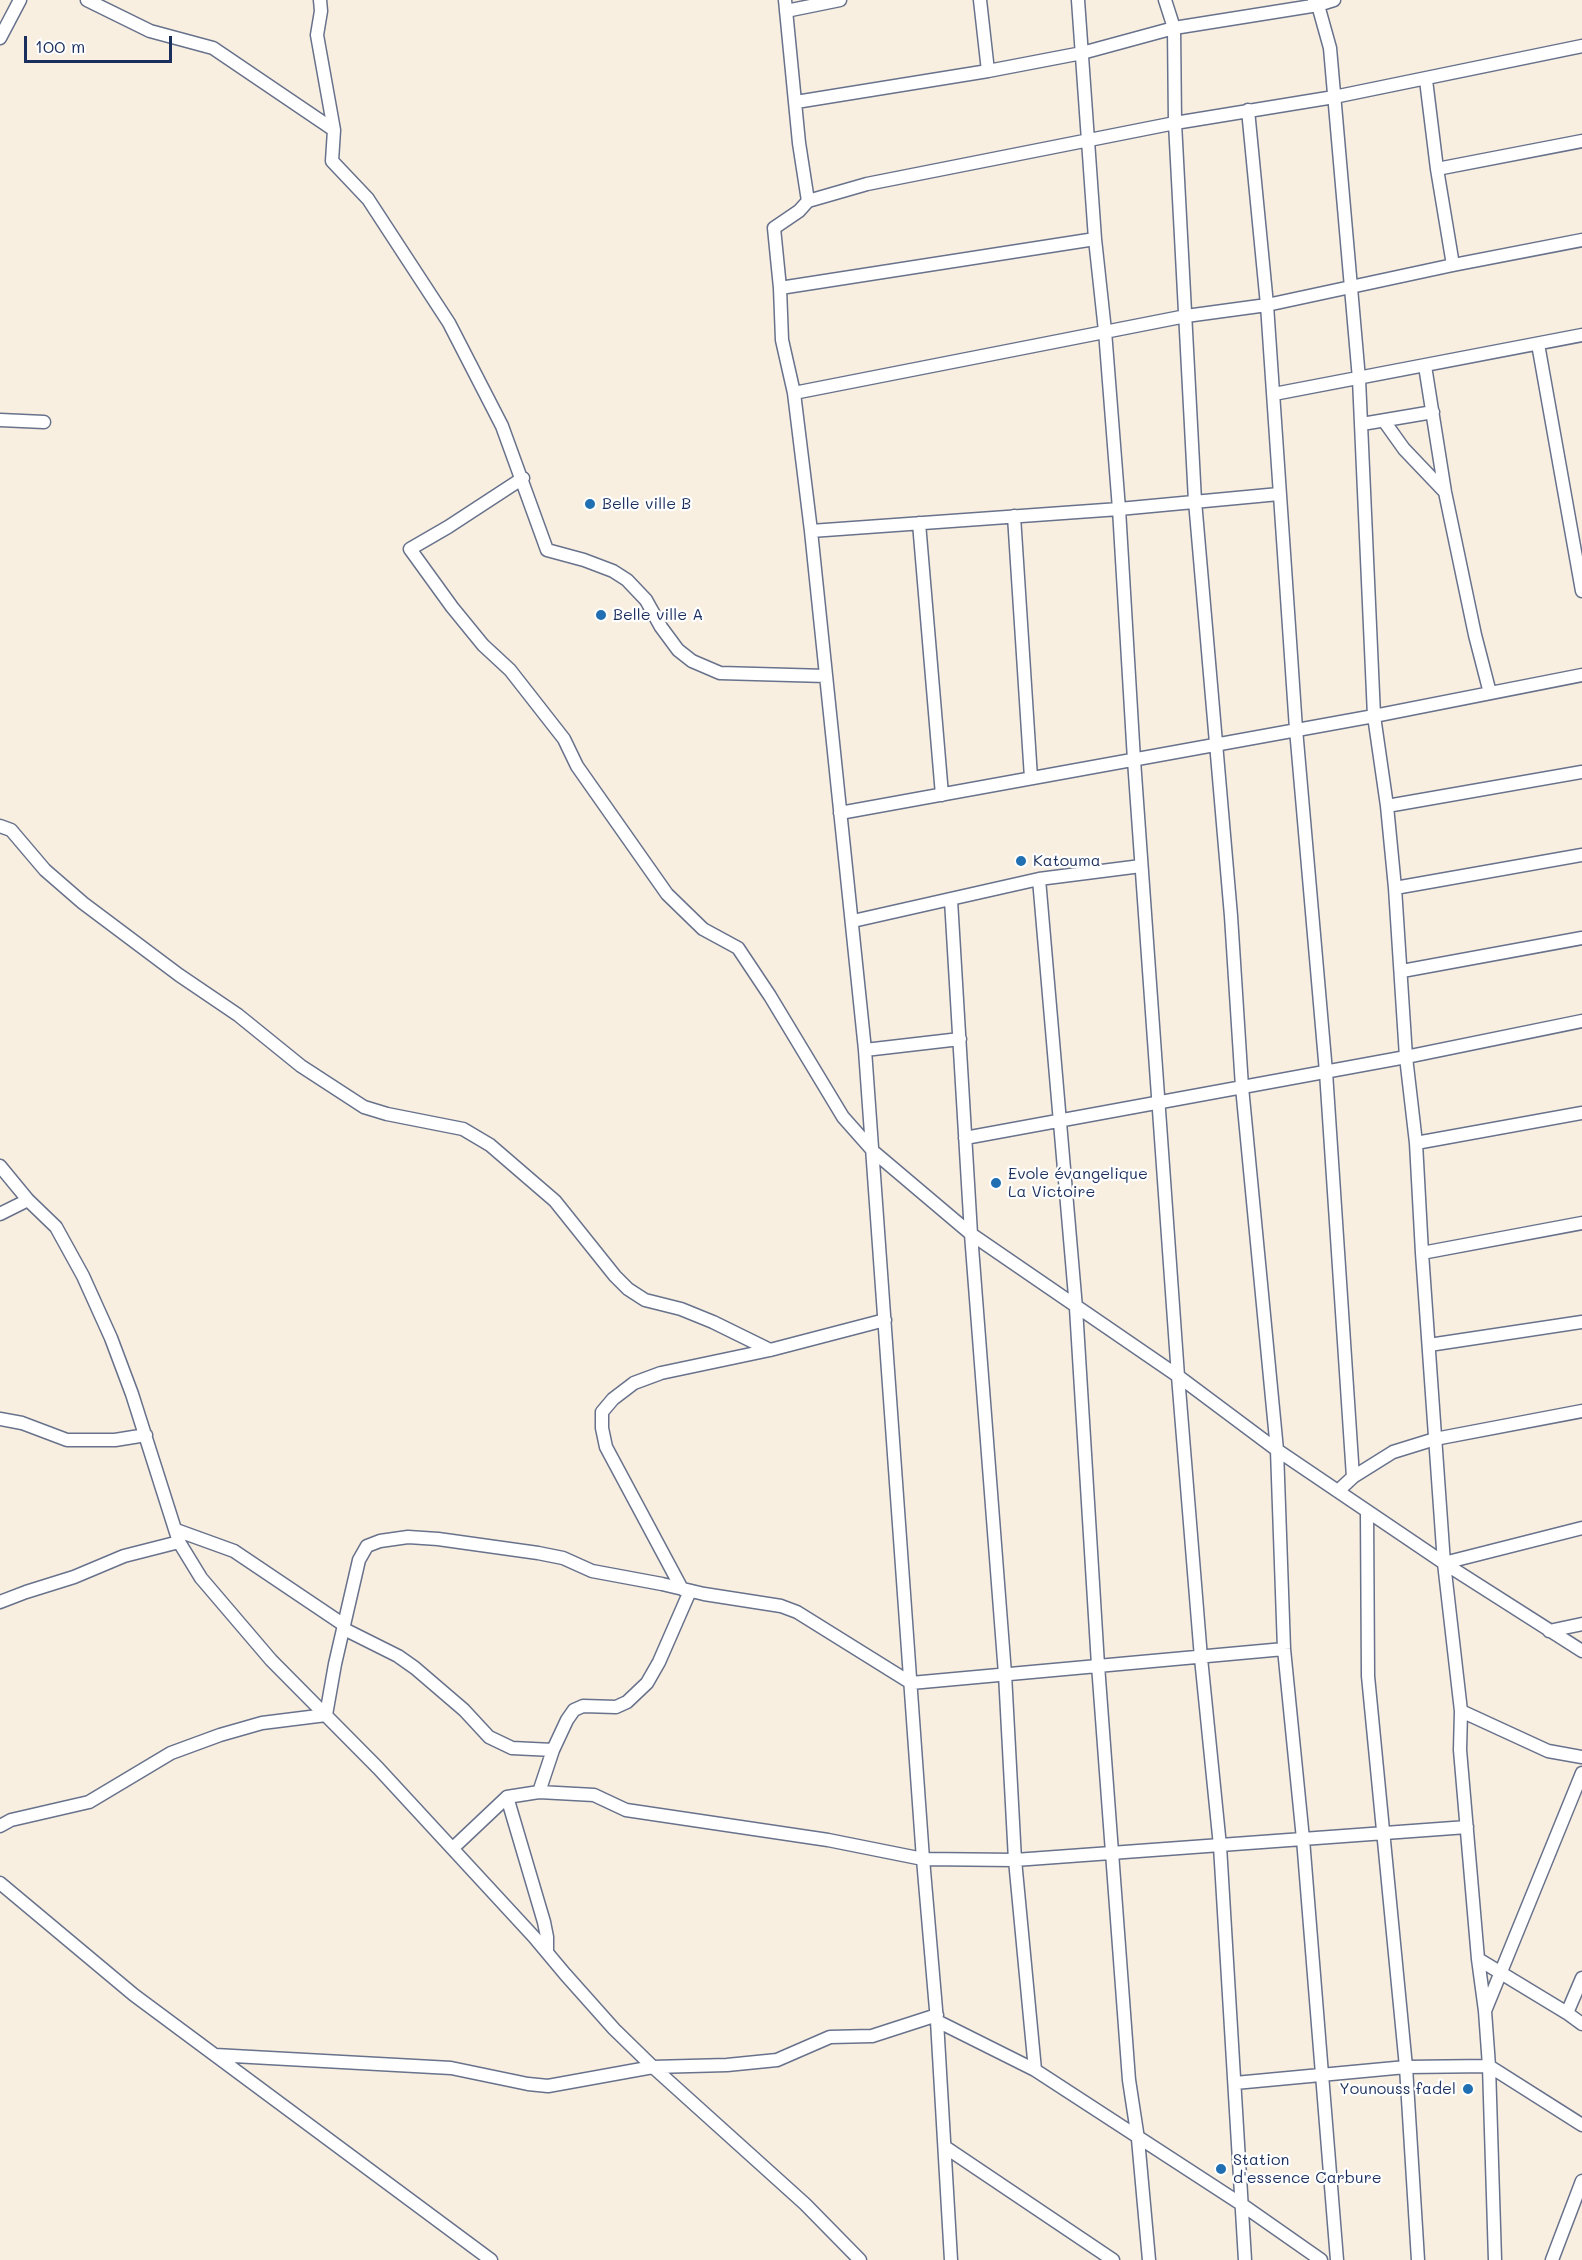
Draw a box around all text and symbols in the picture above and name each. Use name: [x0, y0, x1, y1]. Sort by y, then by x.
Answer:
scale bar: [27, 24, 176, 62]
text: 100 m: [35, 34, 85, 58]
place label: Belle ville B: [602, 494, 691, 514]
marker: Belle ville B: [583, 497, 597, 511]
place label: Belle ville A: [613, 605, 703, 625]
marker: Belle ville A: [594, 608, 608, 622]
place label: Katouma: [1033, 851, 1101, 871]
marker: Katouma: [1014, 854, 1028, 868]
place label: Evole évangelique La Victoire: [1008, 1164, 1148, 1202]
marker: Evole évangelique La Victoire: [989, 1176, 1003, 1190]
place label: Younouss fadel: [1339, 2079, 1456, 2099]
marker: Younouss fadel: [1461, 2082, 1475, 2096]
place label: Station d'essence Carbure: [1233, 2150, 1382, 2188]
marker: Station d'essence Carbure: [1214, 2162, 1228, 2176]

